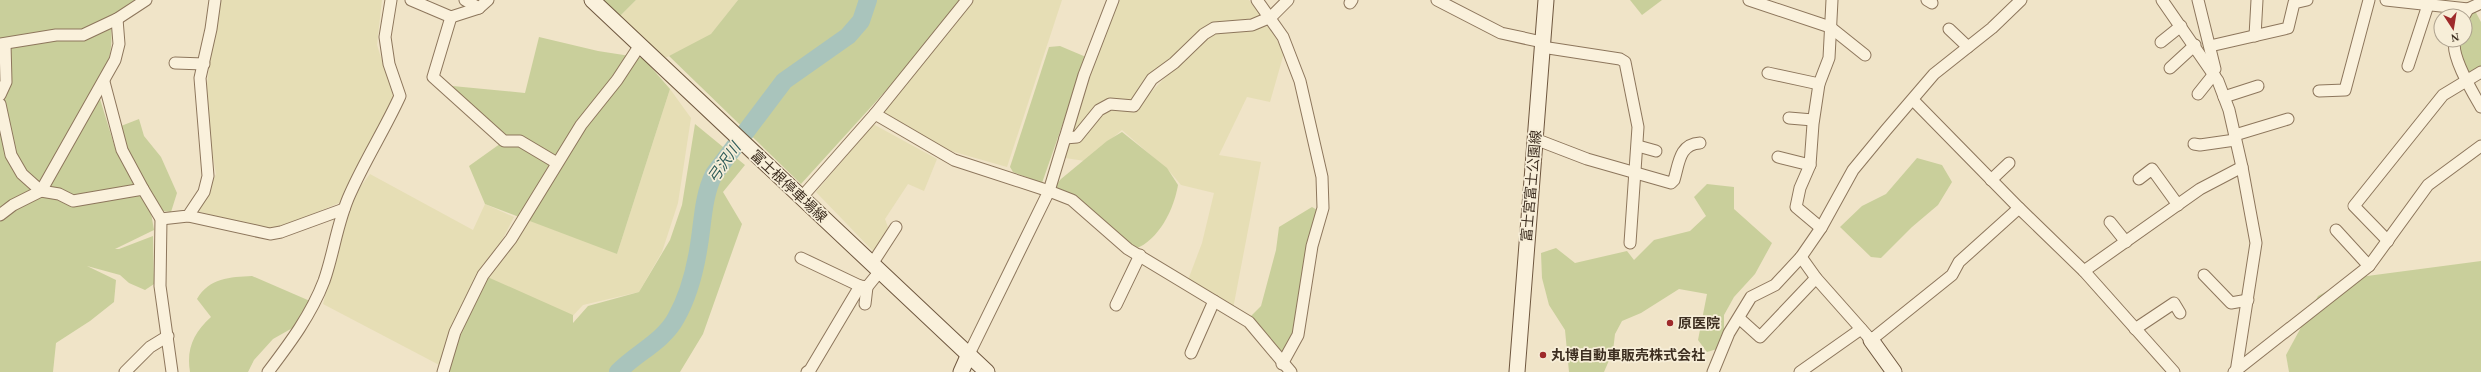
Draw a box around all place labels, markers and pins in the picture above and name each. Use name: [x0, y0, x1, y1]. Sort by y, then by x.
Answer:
place label: 原医院: [1678, 316, 1720, 331]
marker: 原医院: [1665, 318, 1675, 328]
place label: 丸博自動車販売株式会社: [1551, 347, 1705, 363]
marker: 丸博自動車販売株式会社: [1538, 350, 1548, 360]

